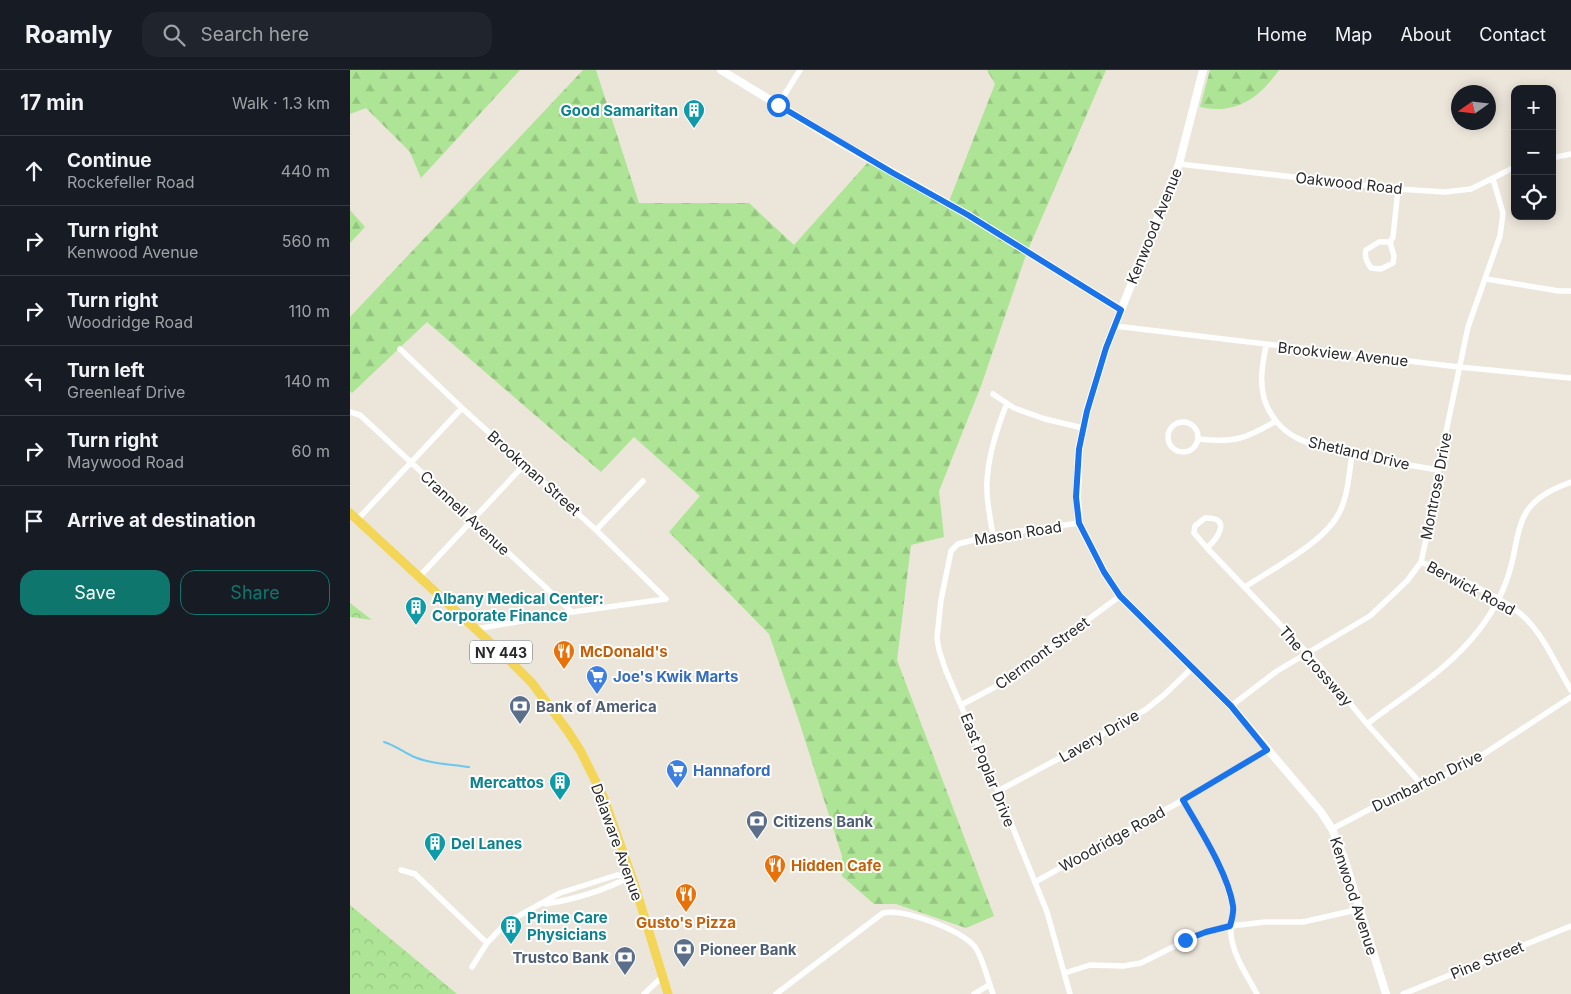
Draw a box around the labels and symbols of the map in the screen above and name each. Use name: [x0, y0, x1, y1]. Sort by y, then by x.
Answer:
north arrow: [1451, 85, 1496, 130]
route start: [767, 94, 790, 117]
building icon: Good Samaritan: [682, 98, 706, 129]
place label: Good Samaritan: [561, 101, 678, 120]
street label: Kenwood Avenue: [1122, 165, 1186, 287]
street label: Oakwood Road: [1294, 168, 1404, 198]
street label: Brookview Avenue: [1277, 338, 1409, 370]
street label: Brookman Street: [484, 426, 584, 520]
street label: Montrose Drive: [1416, 431, 1456, 541]
street label: Shetland Drive: [1306, 432, 1412, 474]
street label: Crannell Avenue: [416, 467, 514, 559]
street label: Mason Road: [973, 517, 1063, 549]
street label: Berwick Road: [1424, 557, 1518, 619]
place label: Albany Medical Center: Corporate Finance: [432, 589, 604, 625]
building icon: Albany Medical Center: Corporate Finance: [404, 595, 428, 626]
street label: Clermont Street: [991, 612, 1093, 694]
street label: The Crossway: [1275, 622, 1357, 711]
restaurant icon: McDonald's: [552, 639, 576, 670]
road number: NY 443: [470, 640, 532, 664]
place label: McDonald's: [580, 642, 668, 661]
supermarket icon: Joe's Kwik Marts: [585, 664, 609, 695]
place label: Joe's Kwik Marts: [613, 667, 738, 686]
bank icon: Bank of America: [508, 694, 532, 725]
place label: Bank of America: [536, 697, 657, 716]
street label: Lavery Drive: [1056, 705, 1142, 767]
street label: East Poplar Drive: [956, 710, 1020, 830]
street label: Dumbarton Drive: [1369, 746, 1485, 816]
supermarket icon: Hannaford: [665, 758, 689, 789]
place label: Hannaford: [693, 761, 770, 780]
building icon: Mercattos: [548, 770, 572, 801]
place label: Mercattos: [470, 773, 544, 792]
street label: Delaware Avenue: [587, 781, 647, 903]
street label: Woodridge Road: [1056, 802, 1168, 876]
bank icon: Citizens Bank: [745, 809, 769, 840]
place label: Citizens Bank: [773, 812, 873, 831]
building icon: Del Lanes: [423, 831, 447, 862]
place label: Del Lanes: [451, 834, 522, 853]
street label: Kenwood Avenue: [1326, 834, 1382, 958]
restaurant icon: Hidden Cafe: [763, 853, 787, 884]
place label: Hidden Cafe: [791, 856, 881, 875]
restaurant icon: Gusto's Pizza: [674, 882, 698, 913]
place label: Prime Care Physicians: [527, 908, 608, 944]
place label: Gusto's Pizza: [636, 913, 736, 932]
building icon: Prime Care Physicians: [499, 914, 523, 945]
route end: [1174, 929, 1197, 952]
bank icon: Pioneer Bank: [672, 937, 696, 968]
street label: Pine Street: [1448, 937, 1527, 983]
place label: Pioneer Bank: [700, 940, 797, 959]
bank icon: Trustco Bank: [613, 945, 637, 976]
place label: Trustco Bank: [512, 948, 609, 967]

